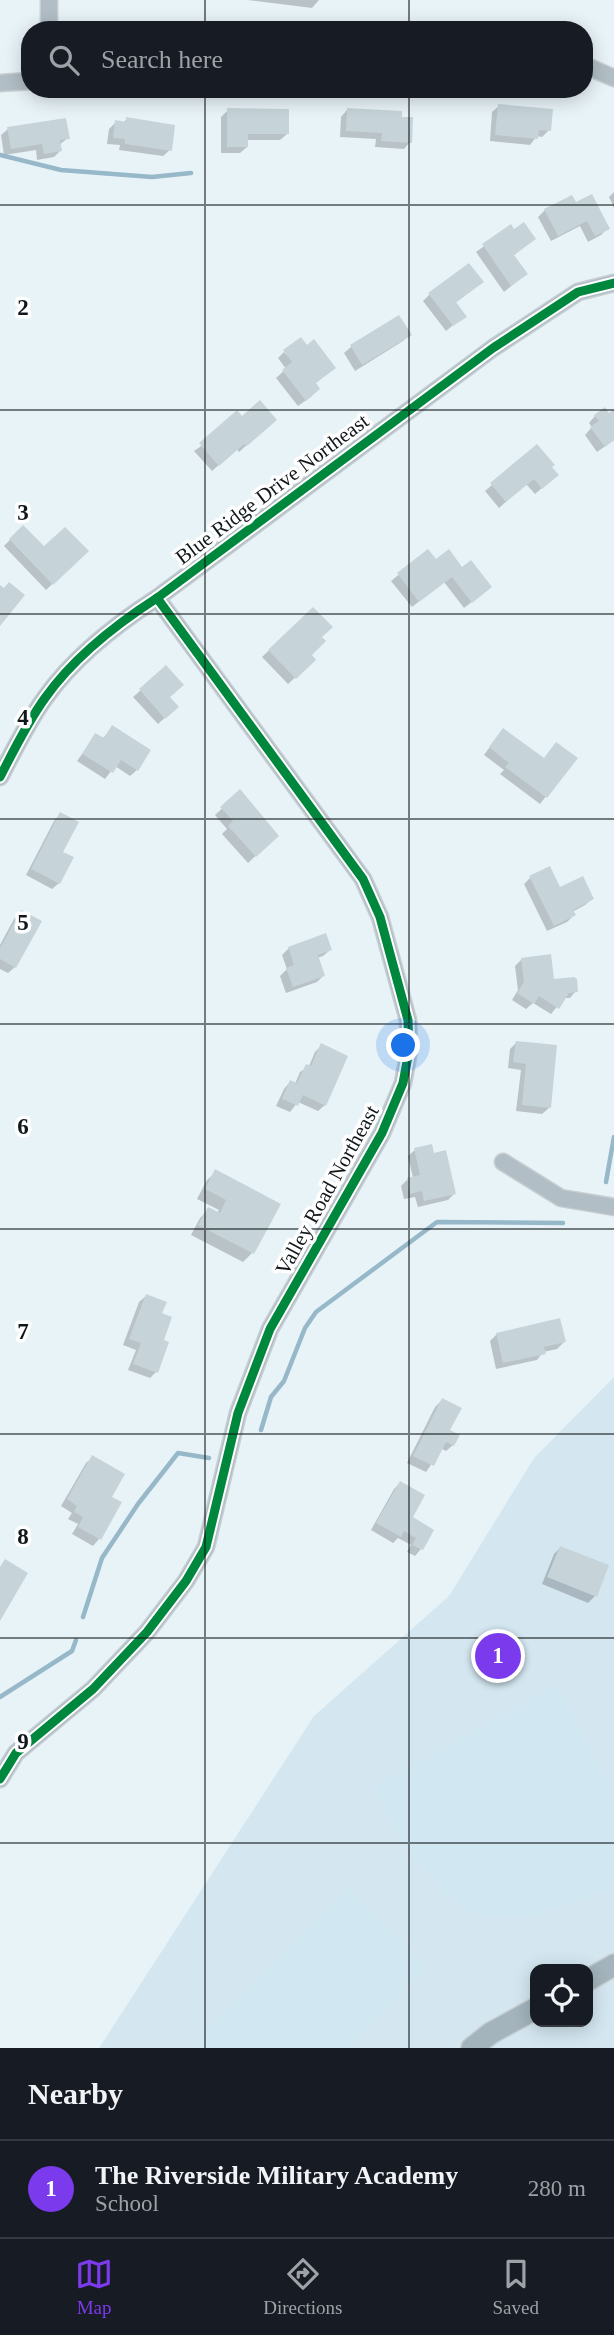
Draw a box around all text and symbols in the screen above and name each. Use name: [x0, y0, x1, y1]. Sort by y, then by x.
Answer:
search box: [21, 21, 593, 98]
icon: search: [45, 41, 83, 79]
text: Search here: [101, 45, 223, 74]
text: 2: [17, 295, 29, 320]
street label: Blue Ridge Drive Northeast: [171, 409, 373, 569]
text: 3: [17, 500, 29, 525]
text: 4: [17, 705, 29, 730]
text: 5: [17, 910, 29, 935]
your location: [386, 1028, 420, 1062]
street label: Valley Road Northeast: [270, 1101, 384, 1279]
text: 6: [17, 1114, 29, 1139]
text: 7: [17, 1319, 29, 1344]
text: 8: [17, 1524, 29, 1549]
pin: 1: [475, 1630, 521, 1682]
text: 9: [17, 1729, 29, 1754]
map controls: [530, 1964, 593, 2027]
button: locate: [530, 1964, 593, 2027]
text: Nearby: [28, 2077, 123, 2110]
text: The Riverside Military Academy: [95, 2161, 458, 2190]
text: 1: [45, 2176, 57, 2201]
text: 280 m: [528, 2176, 586, 2201]
text: School: [95, 2191, 159, 2216]
tab: Map: [75, 2255, 113, 2319]
tab: Directions: [263, 2255, 342, 2319]
tab: Saved: [492, 2255, 539, 2319]

